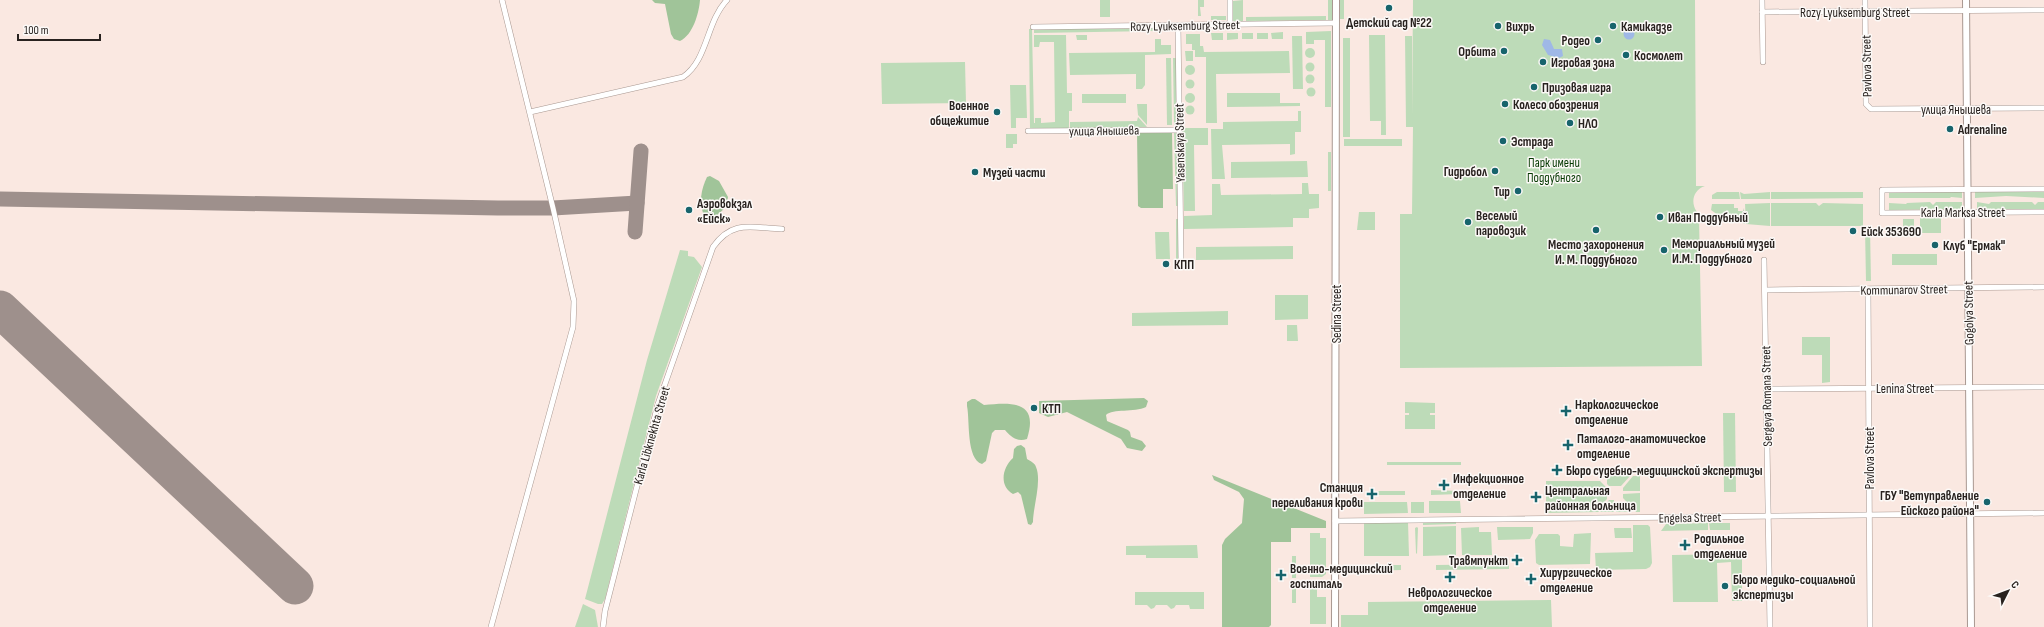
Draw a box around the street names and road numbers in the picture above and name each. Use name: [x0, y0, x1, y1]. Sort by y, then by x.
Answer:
street label: Rozy Lyuksemburg Street: [1800, 5, 1910, 21]
street label: Rozy Lyuksemburg Street: [1130, 17, 1240, 35]
street label: Pavlova Street: [1858, 35, 1876, 97]
street label: улица Янышева: [1921, 102, 1991, 118]
street label: Yasenskaya Street: [1171, 103, 1189, 183]
street label: улица Янышева: [1069, 122, 1139, 140]
street label: Karla Marksa Street: [1921, 205, 2005, 221]
street label: Kommunarov Street: [1860, 281, 1948, 299]
street label: Gogolya Street: [1960, 281, 1978, 345]
street label: Sedina Street: [1329, 285, 1345, 343]
street label: Sergeya Romana Street: [1758, 345, 1776, 447]
street label: Lenina Street: [1876, 381, 1934, 397]
street label: Karla Libknekhta Street: [630, 384, 674, 486]
street label: Pavlova Street: [1862, 427, 1878, 489]
street label: Engelsa Street: [1658, 509, 1722, 527]

